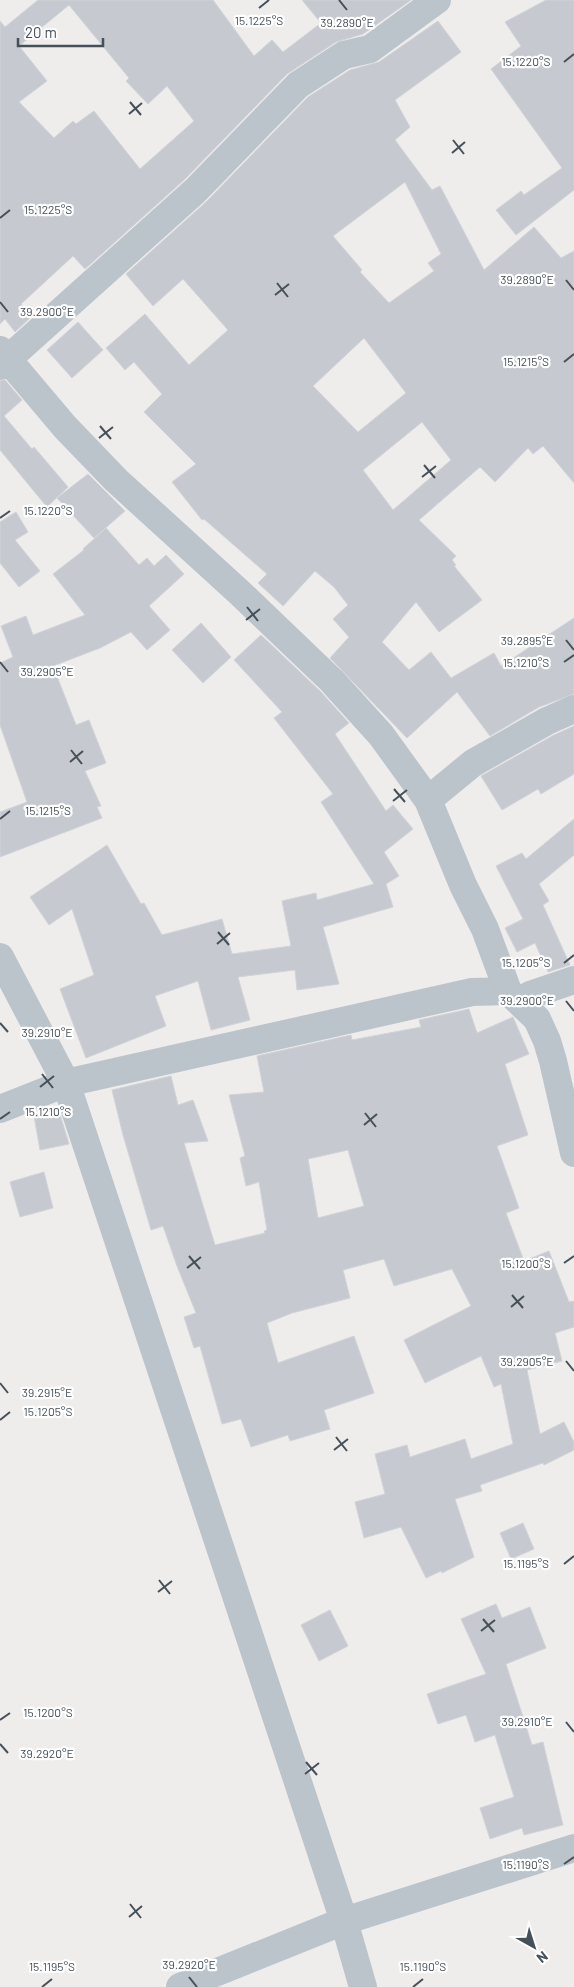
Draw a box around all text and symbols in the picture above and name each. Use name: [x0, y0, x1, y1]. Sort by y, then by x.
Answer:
text: 15.1225°S: [235, 13, 283, 27]
scale bar: [18, 15, 102, 47]
text: 39.2890°E: [320, 15, 374, 29]
text: 20 m: [25, 23, 57, 41]
text: 15.1220°S: [501, 54, 551, 68]
text: 15.1225°S: [24, 202, 72, 216]
text: 39.2890°E: [500, 272, 554, 286]
text: 39.2900°E: [20, 304, 74, 318]
text: 15.1215°S: [503, 354, 549, 368]
text: 15.1220°S: [23, 503, 73, 517]
text: 39.2895°E: [501, 633, 553, 647]
text: 15.1210°S: [503, 655, 549, 669]
text: 39.2905°E: [20, 664, 74, 678]
text: 15.1215°S: [25, 803, 71, 817]
text: 15.1205°S: [502, 955, 550, 969]
text: 39.2900°E: [500, 993, 554, 1007]
text: 39.2910°E: [21, 1025, 73, 1039]
text: 15.1210°S: [25, 1104, 71, 1118]
text: 15.1200°S: [501, 1256, 551, 1270]
text: 39.2905°E: [500, 1354, 554, 1368]
text: 39.2915°E: [22, 1385, 72, 1399]
text: 15.1205°S: [24, 1404, 72, 1418]
text: 15.1195°S: [503, 1556, 549, 1570]
text: 15.1200°S: [23, 1705, 73, 1719]
text: 39.2910°E: [501, 1714, 553, 1728]
text: 39.2920°E: [20, 1746, 74, 1760]
text: 15.1190°S: [503, 1857, 549, 1871]
north arrow: [509, 1922, 559, 1972]
text: N: [534, 1948, 551, 1967]
text: 39.2920°E: [162, 1957, 216, 1971]
text: 15.1195°S: [29, 1959, 75, 1973]
text: 15.1190°S: [400, 1959, 446, 1973]

